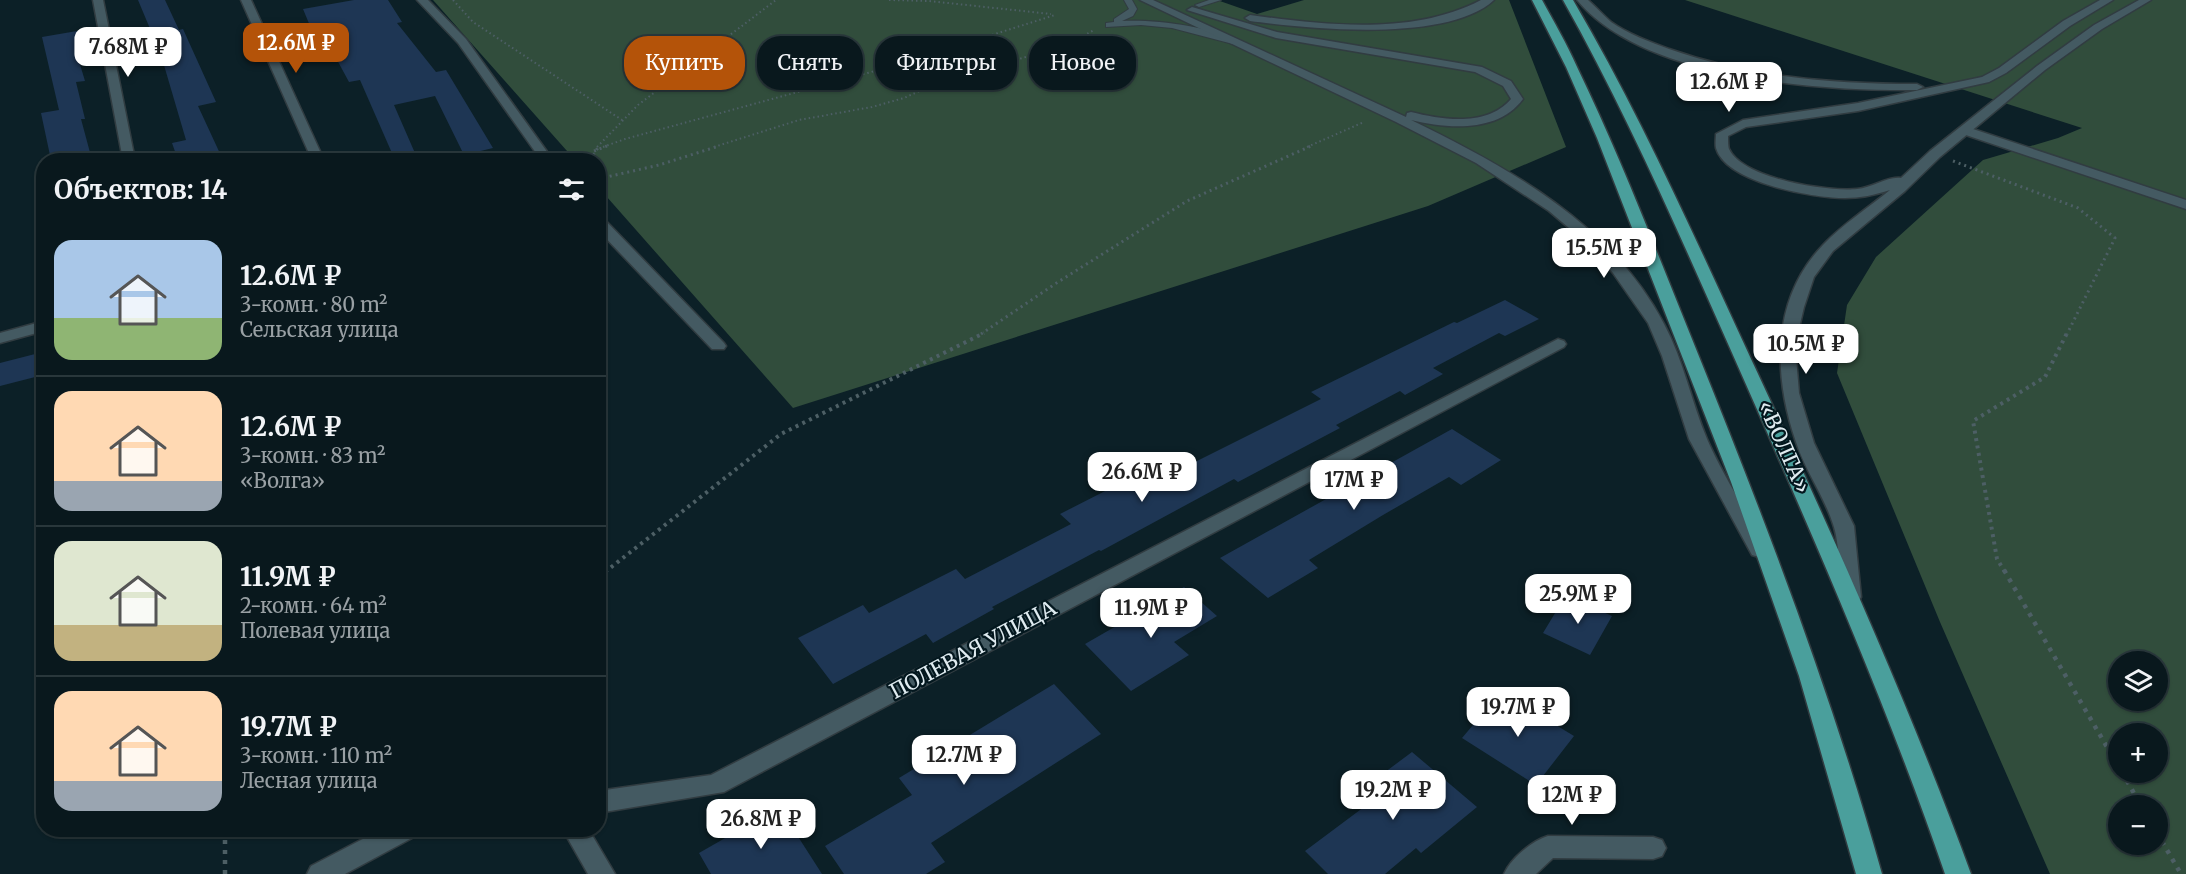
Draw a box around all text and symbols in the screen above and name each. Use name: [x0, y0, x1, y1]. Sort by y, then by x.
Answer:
pin: 12.6M ₽: [241, 23, 351, 74]
pin: 7.68M ₽: [73, 27, 183, 78]
text: 12.6M ₽: [257, 30, 335, 55]
text: 7.68M ₽: [88, 34, 168, 59]
chip: Купить: [624, 36, 745, 90]
chip: Снять: [757, 36, 863, 90]
chip: Фильтры: [875, 36, 1017, 90]
chip: Новое: [1029, 36, 1136, 90]
pin: 12.6M ₽: [1674, 62, 1784, 113]
text: 12.6M ₽: [1690, 69, 1768, 94]
text: Объектов: 14: [54, 173, 227, 206]
icon: filters: [555, 173, 588, 206]
pin: 15.5M ₽: [1549, 228, 1659, 279]
text: 15.5M ₽: [1566, 235, 1642, 260]
text: 12.6M ₽: [240, 259, 341, 292]
icon: home: [102, 264, 174, 336]
text: 3-комн. · 80 m²: [240, 292, 387, 317]
text: Сельская улица: [240, 317, 398, 342]
pin: 10.5M ₽: [1751, 324, 1861, 375]
text: 10.5M ₽: [1767, 331, 1845, 356]
street label: «ВОЛГА»: [1752, 396, 1817, 497]
text: 12.6M ₽: [240, 410, 341, 443]
icon: home: [102, 415, 174, 487]
text: 3-комн. · 83 m²: [240, 443, 385, 468]
pin: 26.6M ₽: [1087, 452, 1197, 503]
text: 26.6M ₽: [1102, 459, 1182, 484]
pin: 17M ₽: [1312, 460, 1396, 511]
text: 17M ₽: [1324, 467, 1384, 492]
text: «Волга»: [240, 468, 325, 493]
text: 11.9M ₽: [240, 560, 336, 593]
icon: home: [102, 565, 174, 637]
pin: 25.9M ₽: [1523, 574, 1633, 625]
text: 25.9M ₽: [1539, 581, 1617, 606]
pin: 11.9M ₽: [1096, 588, 1206, 639]
text: 2-комн. · 64 m²: [240, 593, 387, 618]
street label: ПОЛЕВАЯ УЛИЦА: [885, 594, 1061, 705]
text: 11.9M ₽: [1114, 595, 1188, 620]
text: Полевая улица: [240, 618, 390, 643]
map controls: [2108, 651, 2168, 855]
button: layers: [2108, 651, 2168, 711]
pin: 19.7M ₽: [1463, 687, 1573, 738]
text: 19.7M ₽: [1481, 694, 1555, 719]
text: 19.7M ₽: [240, 710, 337, 743]
icon: home: [102, 715, 174, 787]
button: +: [2108, 723, 2168, 783]
pin: 12.7M ₽: [909, 735, 1019, 786]
text: 12.7M ₽: [926, 742, 1002, 767]
text: 3-комн. · 110 m²: [240, 743, 392, 768]
text: Лесная улица: [240, 768, 378, 793]
pin: 19.2M ₽: [1338, 770, 1448, 821]
pin: 12M ₽: [1530, 775, 1614, 826]
text: 19.2M ₽: [1355, 777, 1431, 802]
text: 12M ₽: [1542, 782, 1602, 807]
button: −: [2108, 795, 2168, 855]
pin: 26.8M ₽: [706, 799, 816, 850]
text: 26.8M ₽: [720, 806, 802, 831]

